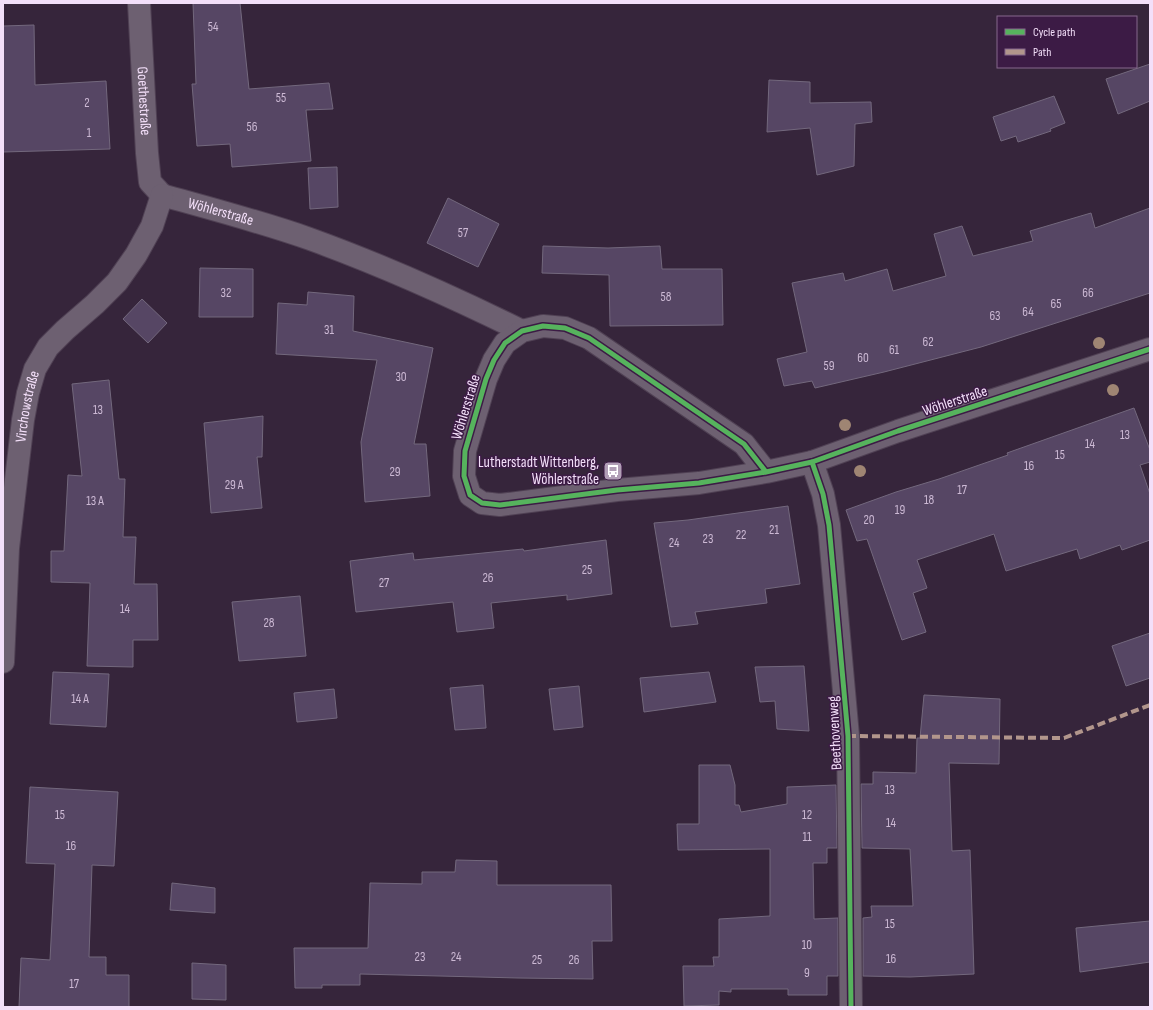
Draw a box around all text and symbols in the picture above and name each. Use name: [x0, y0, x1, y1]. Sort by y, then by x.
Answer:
legend: [997, 16, 1137, 68]
house number: 54: [208, 19, 219, 35]
text: Cycle path: [1033, 25, 1075, 40]
text: Path: [1033, 45, 1051, 60]
street label: Goethestraße: [133, 66, 156, 136]
house number: 55: [276, 90, 286, 106]
house number: 2: [84, 95, 90, 111]
house number: 56: [247, 119, 258, 135]
house number: 1: [87, 125, 92, 141]
street label: Wöhlerstraße: [186, 193, 256, 230]
house number: 57: [458, 225, 469, 241]
house number: 32: [221, 285, 231, 301]
house number: 66: [1082, 285, 1094, 301]
house number: 58: [661, 289, 672, 305]
house number: 65: [1051, 296, 1061, 312]
house number: 64: [1022, 304, 1034, 320]
house number: 63: [989, 308, 1001, 324]
house number: 31: [324, 322, 334, 338]
house number: 62: [922, 334, 934, 350]
house number: 61: [889, 342, 900, 358]
house number: 60: [857, 350, 869, 366]
house number: 59: [824, 358, 835, 374]
street label: Virchowstraße: [11, 368, 44, 443]
house number: 30: [395, 369, 407, 385]
street label: Wöhlerstraße: [447, 372, 485, 442]
street label: Wöhlerstraße: [920, 382, 990, 420]
house number: 13: [93, 402, 103, 418]
house number: 13: [1120, 427, 1130, 443]
house number: 14: [1085, 436, 1096, 452]
house number: 15: [1055, 447, 1065, 463]
place label: Lutherstadt Wittenberg, Wöhlerstraße: [478, 453, 599, 489]
house number: 16: [1024, 458, 1034, 474]
bus stop icon: Lutherstadt Wittenberg, Wöhlerstraße: [602, 460, 624, 482]
house number: 29: [389, 464, 401, 480]
house number: 29 A: [225, 477, 244, 493]
house number: 17: [957, 482, 968, 498]
house number: 18: [924, 492, 934, 508]
house number: 13 A: [86, 493, 104, 509]
house number: 19: [895, 502, 905, 518]
house number: 20: [863, 512, 875, 528]
house number: 21: [769, 522, 779, 538]
house number: 22: [736, 527, 746, 543]
house number: 23: [703, 531, 713, 547]
house number: 24: [669, 535, 680, 551]
house number: 25: [582, 562, 592, 578]
house number: 26: [482, 570, 494, 586]
house number: 27: [379, 575, 390, 591]
house number: 14: [120, 601, 131, 617]
house number: 28: [263, 615, 275, 631]
house number: 14 A: [71, 691, 89, 707]
street label: Beethovenweg: [824, 695, 846, 771]
house number: 13: [885, 782, 895, 798]
house number: 15: [55, 807, 65, 823]
house number: 12: [802, 807, 812, 823]
house number: 14: [886, 815, 897, 831]
house number: 11: [802, 829, 812, 845]
house number: 16: [66, 838, 76, 854]
house number: 15: [885, 916, 895, 932]
house number: 10: [802, 937, 812, 953]
house number: 23: [415, 949, 425, 965]
house number: 24: [451, 949, 462, 965]
house number: 16: [886, 951, 896, 967]
house number: 25: [532, 952, 542, 968]
house number: 26: [568, 952, 580, 968]
house number: 9: [804, 965, 810, 981]
house number: 17: [69, 976, 80, 992]

